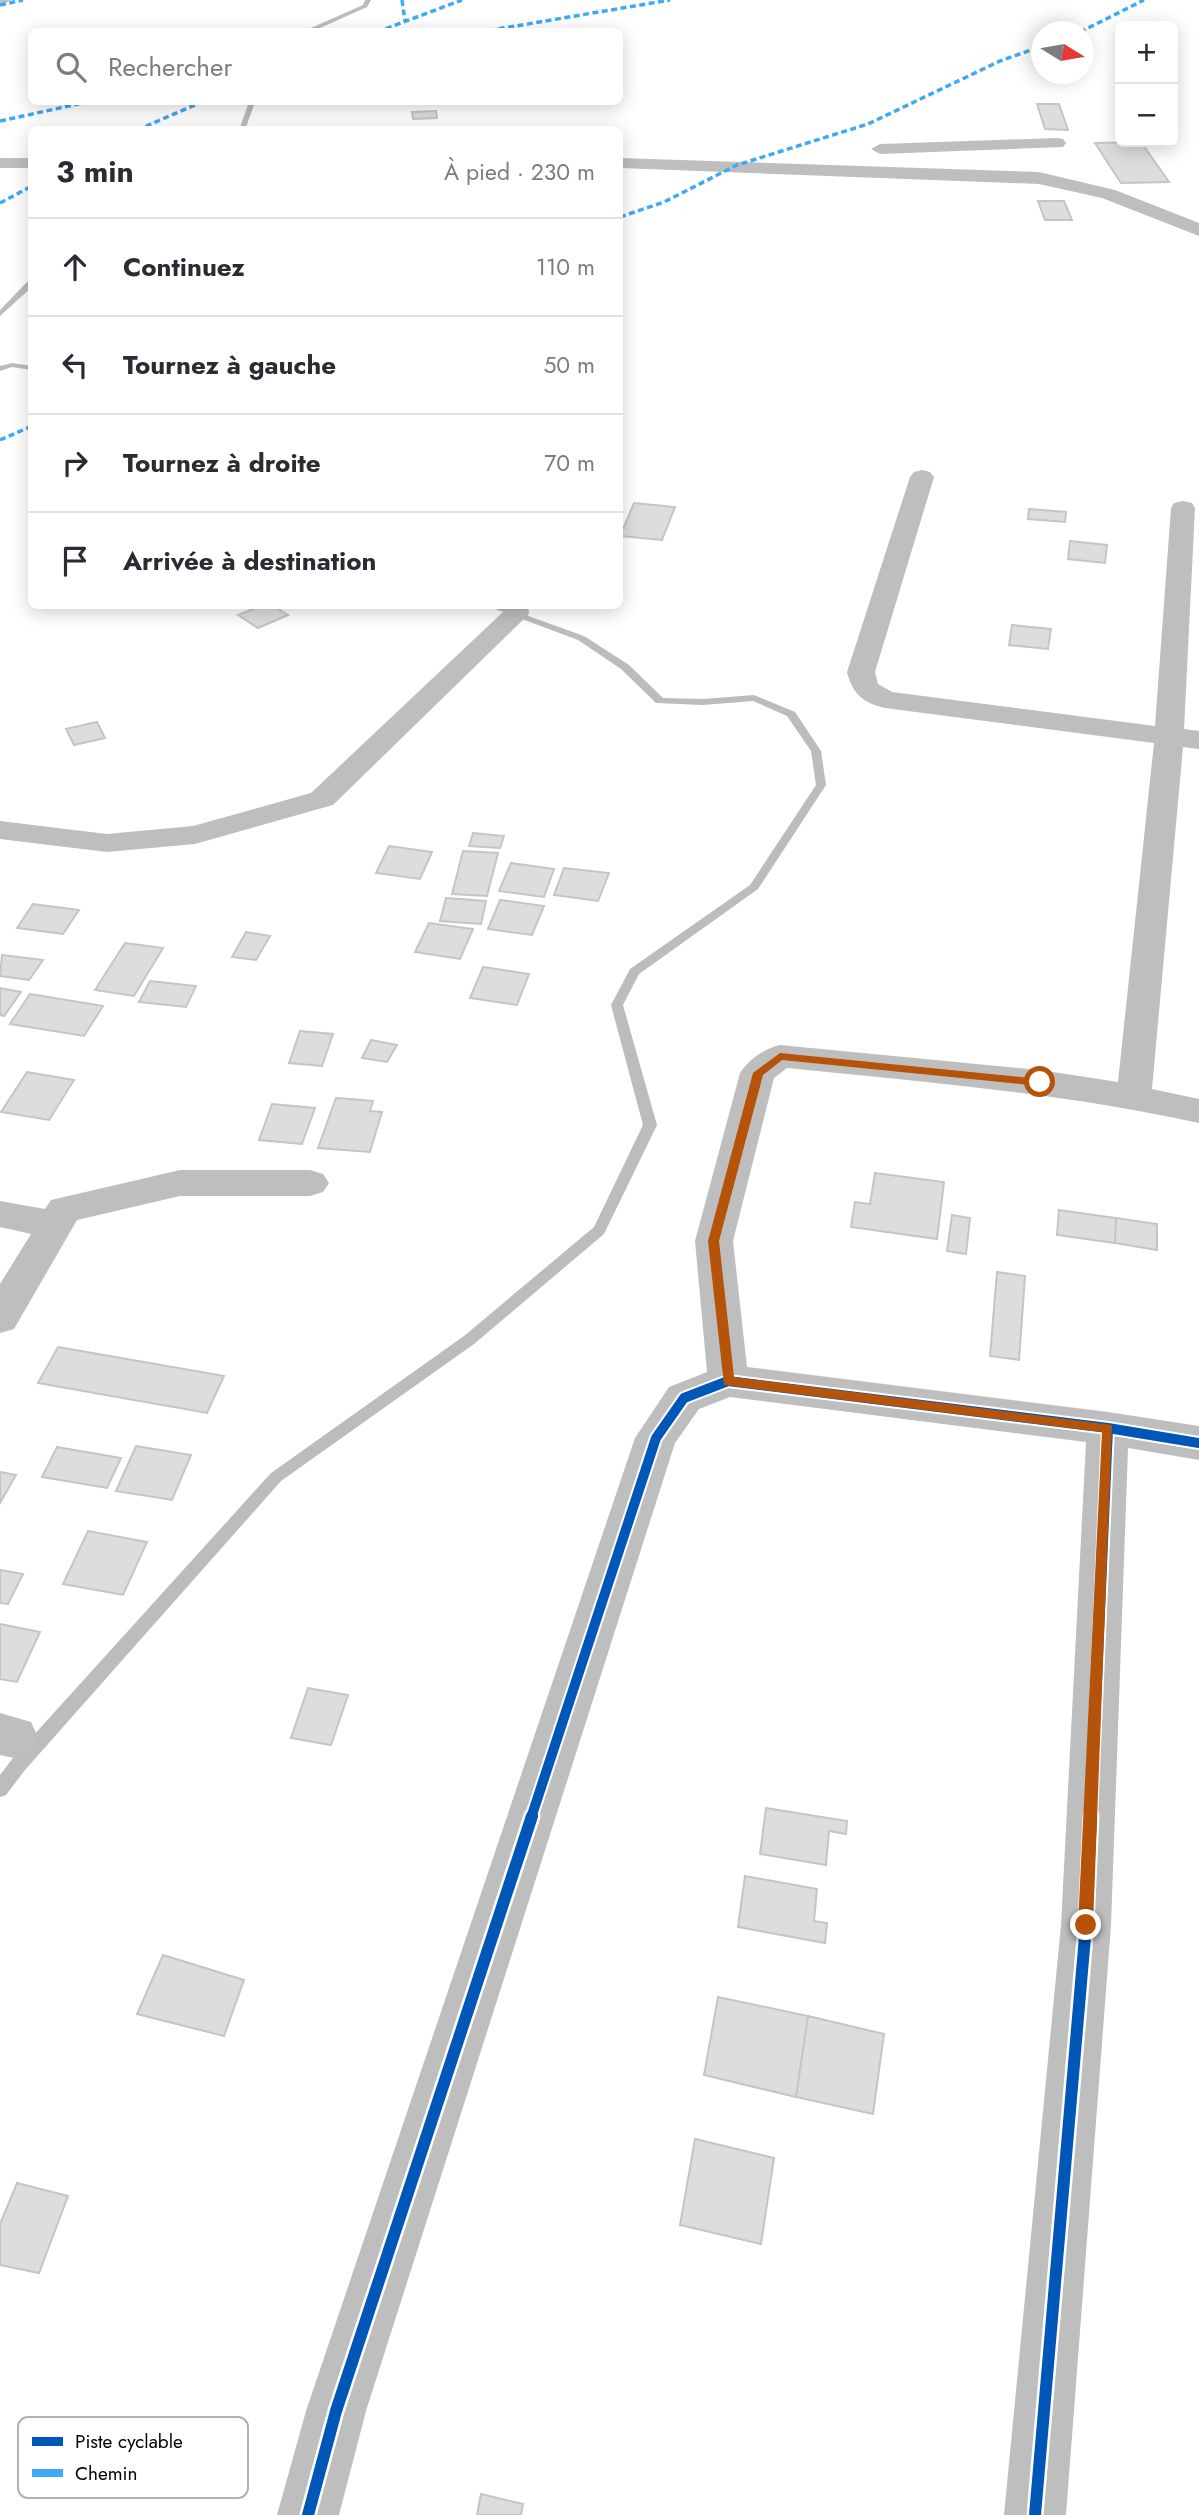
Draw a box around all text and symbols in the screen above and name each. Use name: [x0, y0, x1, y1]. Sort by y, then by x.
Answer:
north arrow: [1031, 21, 1094, 84]
map controls: [1115, 21, 1178, 147]
button: +: [1115, 21, 1178, 84]
search box: [28, 28, 623, 105]
icon: search: [52, 48, 90, 86]
text: Rechercher: [108, 48, 232, 86]
button: −: [1115, 84, 1178, 147]
text: 3 min: [56, 150, 134, 193]
text: À pied · 230 m: [444, 155, 595, 189]
icon: ahead: [56, 248, 94, 286]
text: Continuez: [123, 248, 245, 286]
text: 110 m: [536, 250, 595, 284]
icon: left: [56, 346, 94, 384]
text: Tournez à gauche: [123, 346, 336, 384]
text: 50 m: [543, 348, 595, 382]
icon: right: [56, 444, 94, 482]
text: Tournez à droite: [123, 444, 321, 482]
text: 70 m: [544, 446, 595, 480]
icon: arrive: [56, 542, 94, 580]
text: Arrivée à destination: [123, 542, 376, 580]
route start: [1024, 1066, 1055, 1097]
route end: [1070, 1909, 1101, 1940]
legend: [18, 2417, 248, 2498]
text: Piste cyclable: [75, 2428, 183, 2455]
text: Chemin: [75, 2460, 138, 2487]

